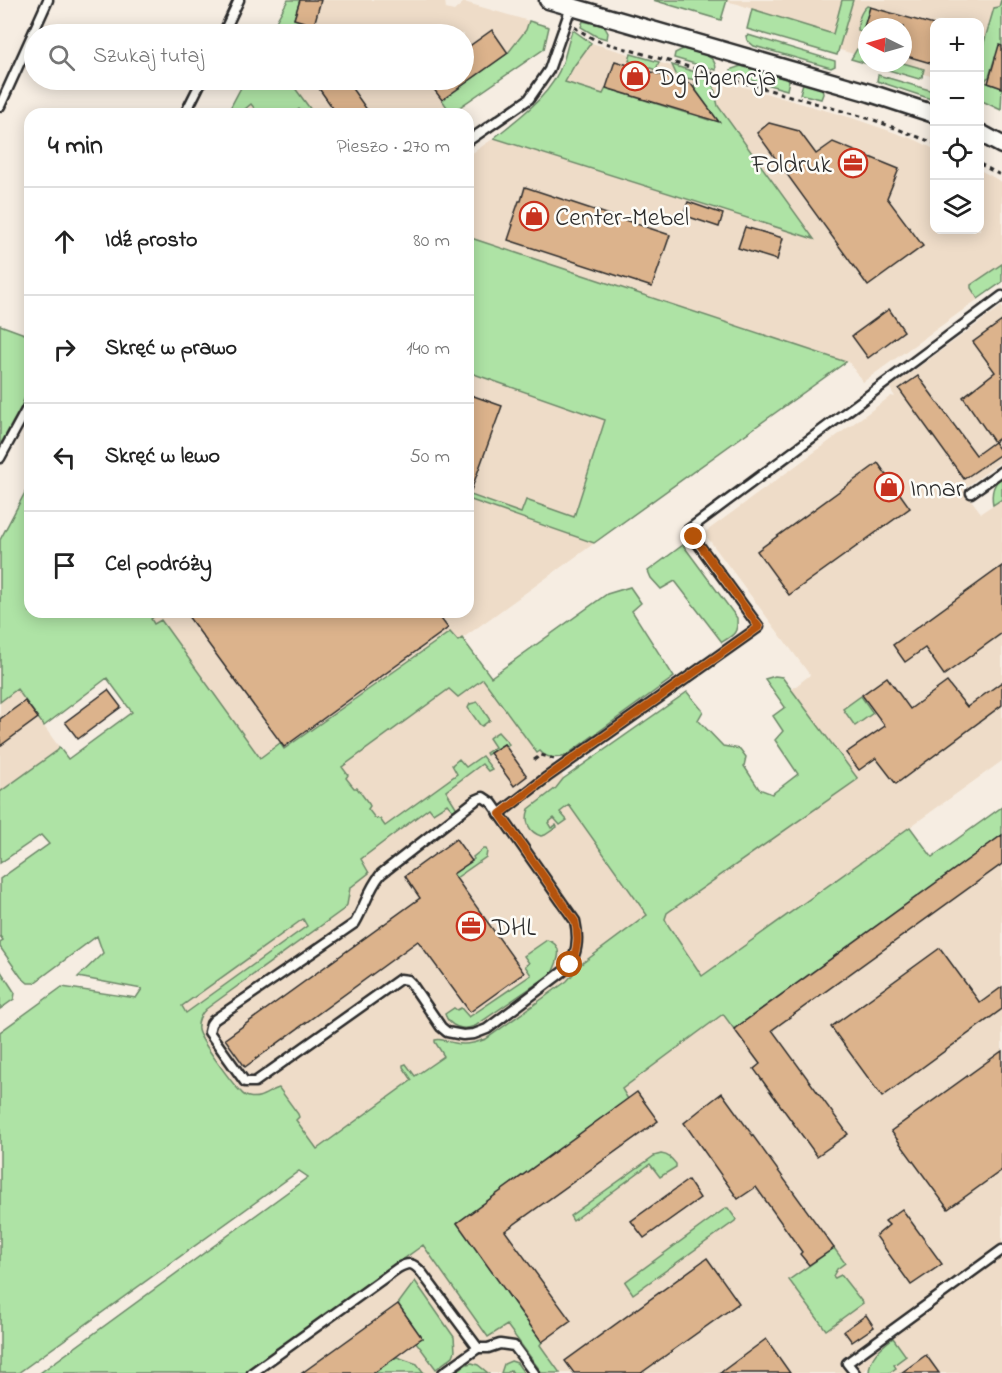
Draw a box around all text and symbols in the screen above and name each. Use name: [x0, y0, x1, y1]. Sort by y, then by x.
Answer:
north arrow: [858, 18, 912, 72]
map controls: [930, 18, 984, 234]
button: +: [930, 18, 984, 72]
search box: [24, 24, 474, 90]
icon: search: [45, 41, 78, 74]
text: Szukaj tutaj: [93, 41, 204, 73]
shop icon: Dg Agencja: [619, 60, 651, 92]
place label: Dg Agencja: [655, 60, 776, 98]
button: −: [930, 72, 984, 126]
button: locate: [930, 126, 984, 180]
text: 4 min: [48, 128, 103, 166]
text: Pieszo · 270 m: [337, 133, 450, 162]
place label: Foldruk: [751, 147, 833, 185]
office icon: Foldruk: [837, 147, 869, 179]
button: layers: [930, 180, 984, 234]
shop icon: Center-Mebel: [518, 200, 550, 232]
place label: Center-Mebel: [555, 200, 689, 238]
icon: ahead: [48, 225, 81, 258]
text: Idź prosto: [105, 225, 198, 257]
text: 80 m: [413, 227, 450, 256]
icon: right: [48, 333, 81, 366]
text: Skręć w prawo: [105, 333, 237, 365]
text: 140 m: [406, 335, 450, 364]
icon: left: [48, 441, 81, 474]
text: Skręć w lewo: [105, 441, 220, 473]
text: 50 m: [409, 443, 450, 472]
shop icon: Innar: [873, 471, 905, 503]
place label: Innar: [910, 471, 965, 509]
route end: [680, 523, 706, 549]
icon: arrive: [48, 549, 81, 582]
text: Cel podróży: [105, 549, 212, 581]
office icon: DHL: [455, 910, 487, 942]
place label: DHL: [491, 910, 536, 948]
route start: [556, 951, 582, 977]

